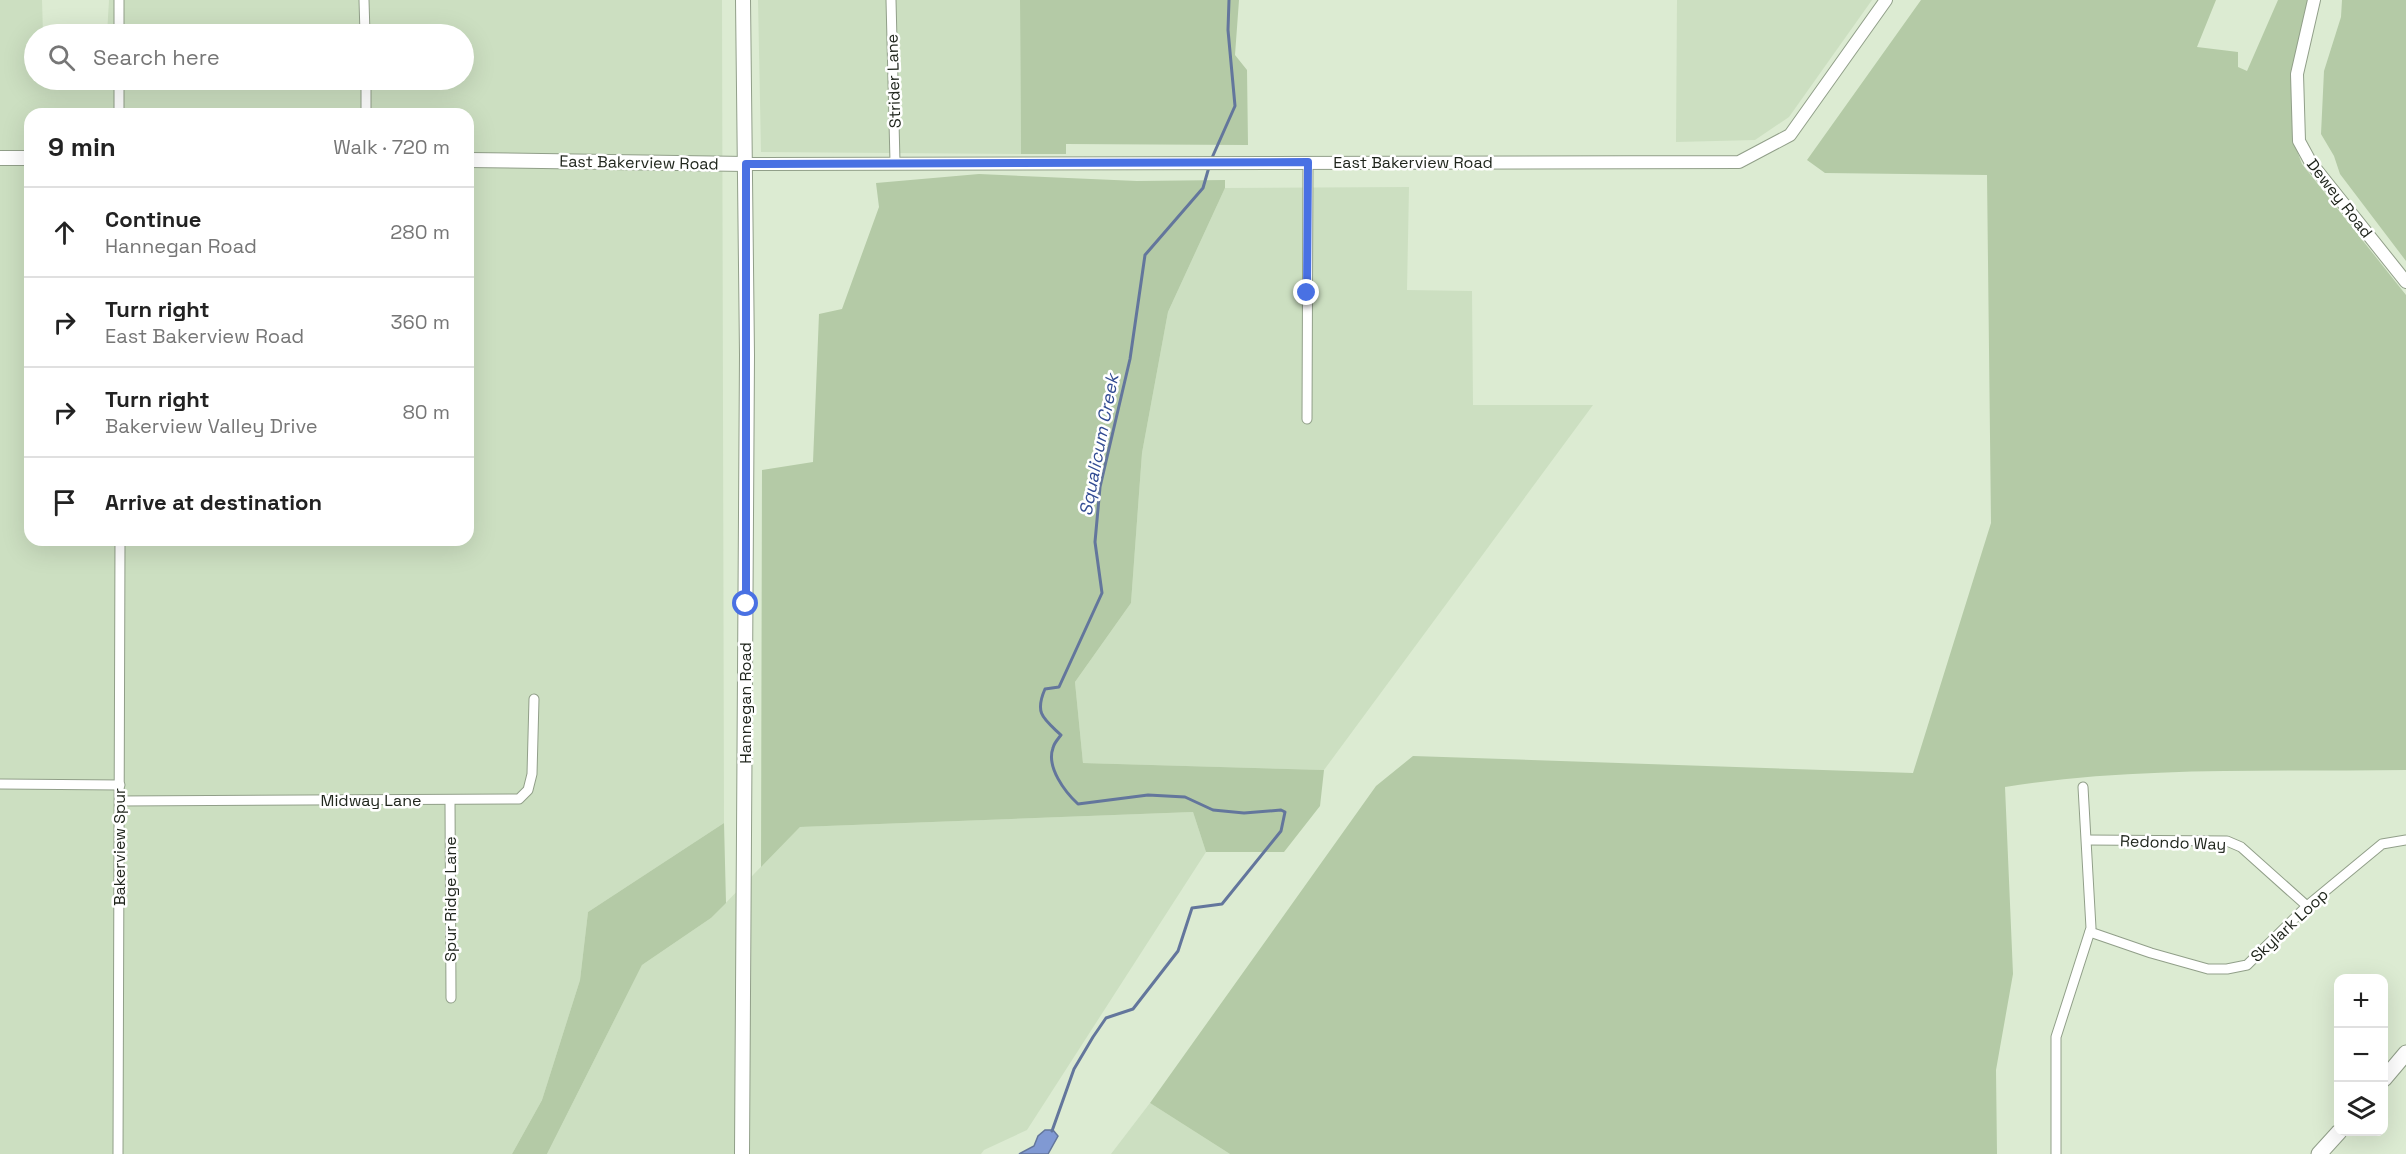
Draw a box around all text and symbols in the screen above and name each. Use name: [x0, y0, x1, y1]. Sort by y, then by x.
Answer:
search box: [24, 24, 474, 90]
street label: Strider Lane: [881, 34, 906, 128]
icon: search: [45, 41, 78, 74]
text: Search here: [93, 43, 220, 71]
text: 9 min: [48, 130, 116, 164]
text: Walk · 720 m: [333, 134, 450, 160]
street label: East Bakerview Road: [559, 151, 719, 174]
street label: East Bakerview Road: [1333, 152, 1493, 173]
street label: Dewey Road: [2302, 154, 2377, 242]
text: Continue: [105, 205, 201, 233]
icon: ahead: [48, 216, 81, 249]
text: 280 m: [390, 219, 450, 245]
text: Hannegan Road: [105, 233, 257, 259]
route end: [1293, 279, 1319, 305]
text: Turn right: [105, 295, 210, 323]
icon: right: [48, 306, 81, 339]
text: 360 m: [391, 309, 450, 335]
text: East Bakerview Road: [105, 323, 304, 349]
water label: Squalicum Creek: [1074, 370, 1124, 518]
text: Turn right: [105, 385, 210, 413]
icon: right: [48, 396, 81, 429]
text: 80 m: [402, 399, 450, 425]
text: Bakerview Valley Drive: [105, 413, 318, 439]
icon: arrive: [48, 486, 81, 519]
text: Arrive at destination: [105, 488, 322, 516]
route start: [732, 590, 758, 616]
street label: Hannegan Road: [735, 642, 756, 764]
street label: Bakerview Spur: [109, 788, 130, 906]
street label: Midway Lane: [321, 790, 421, 811]
street label: Redondo Way: [2119, 830, 2227, 855]
street label: Spur Ridge Lane: [440, 836, 461, 962]
street label: Skylark Loop: [2246, 884, 2333, 967]
map controls: [2334, 974, 2388, 1136]
button: +: [2334, 974, 2388, 1028]
button: −: [2334, 1028, 2388, 1082]
button: layers: [2334, 1082, 2388, 1136]

